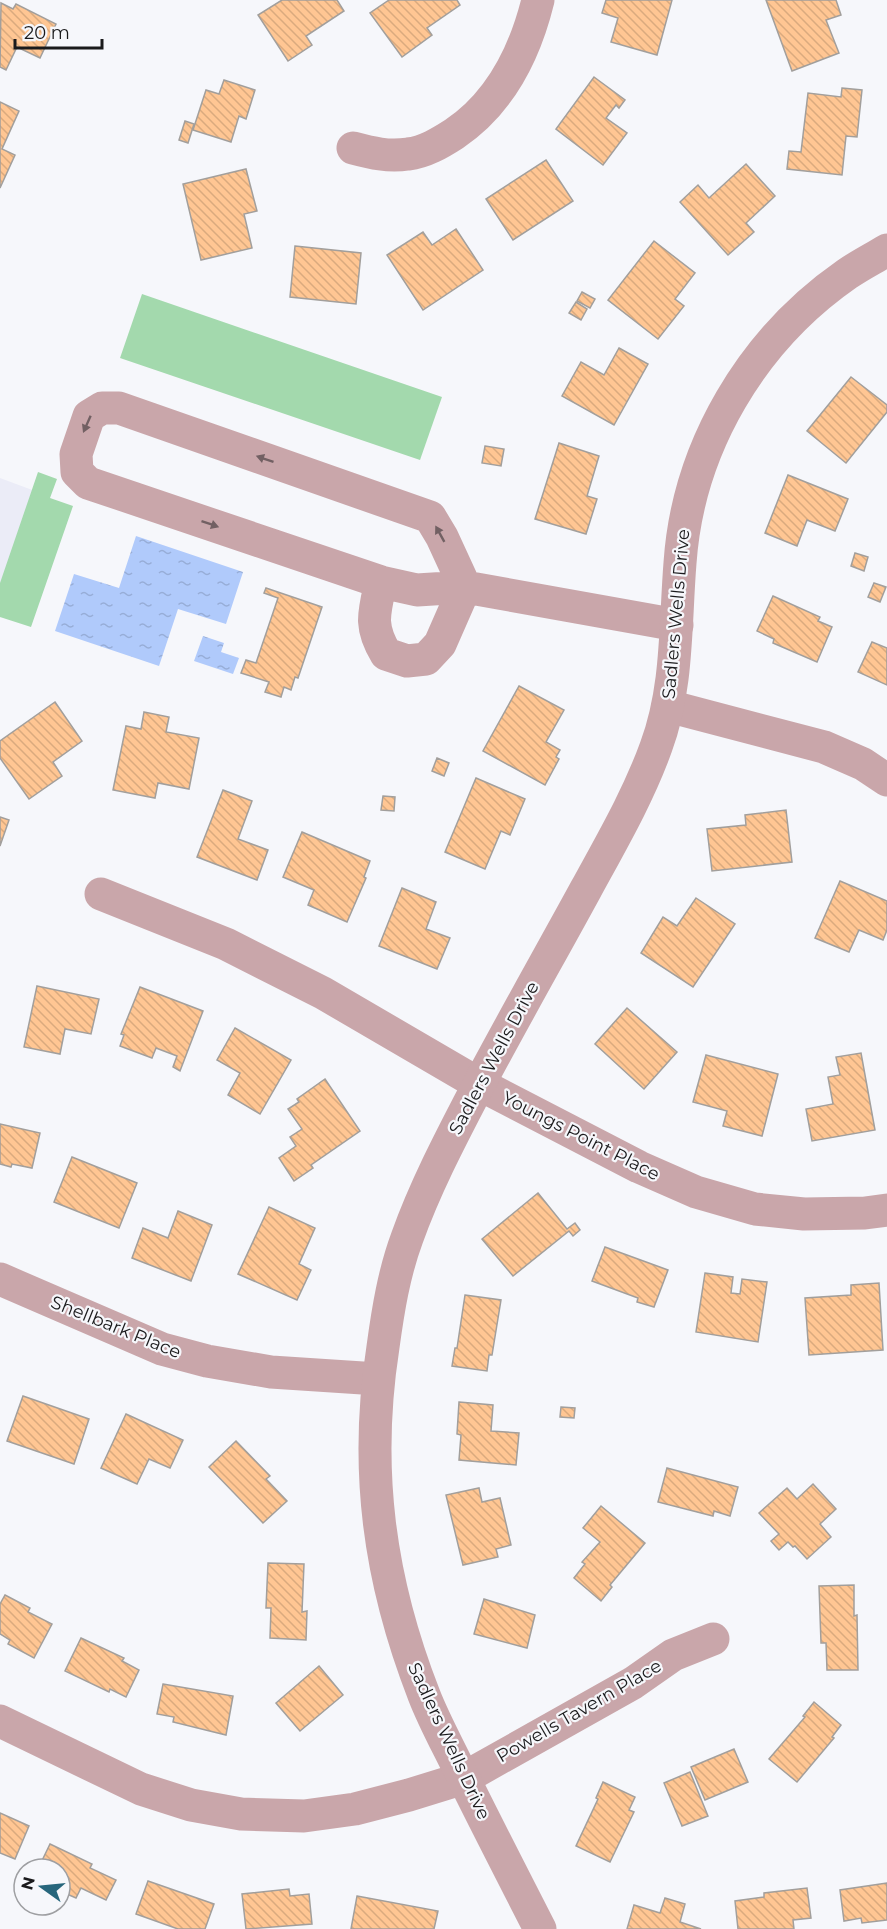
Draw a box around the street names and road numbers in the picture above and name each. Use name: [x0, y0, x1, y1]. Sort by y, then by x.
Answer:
street label: Sadlers Wells Drive: [658, 528, 694, 700]
street label: Sadlers Wells Drive: [444, 977, 544, 1138]
street label: Youngs Point Place: [498, 1087, 664, 1185]
street label: Shellbark Place: [48, 1291, 184, 1363]
street label: Powells Tavern Place: [492, 1655, 666, 1767]
street label: Sadlers Wells Drive: [403, 1659, 495, 1823]

